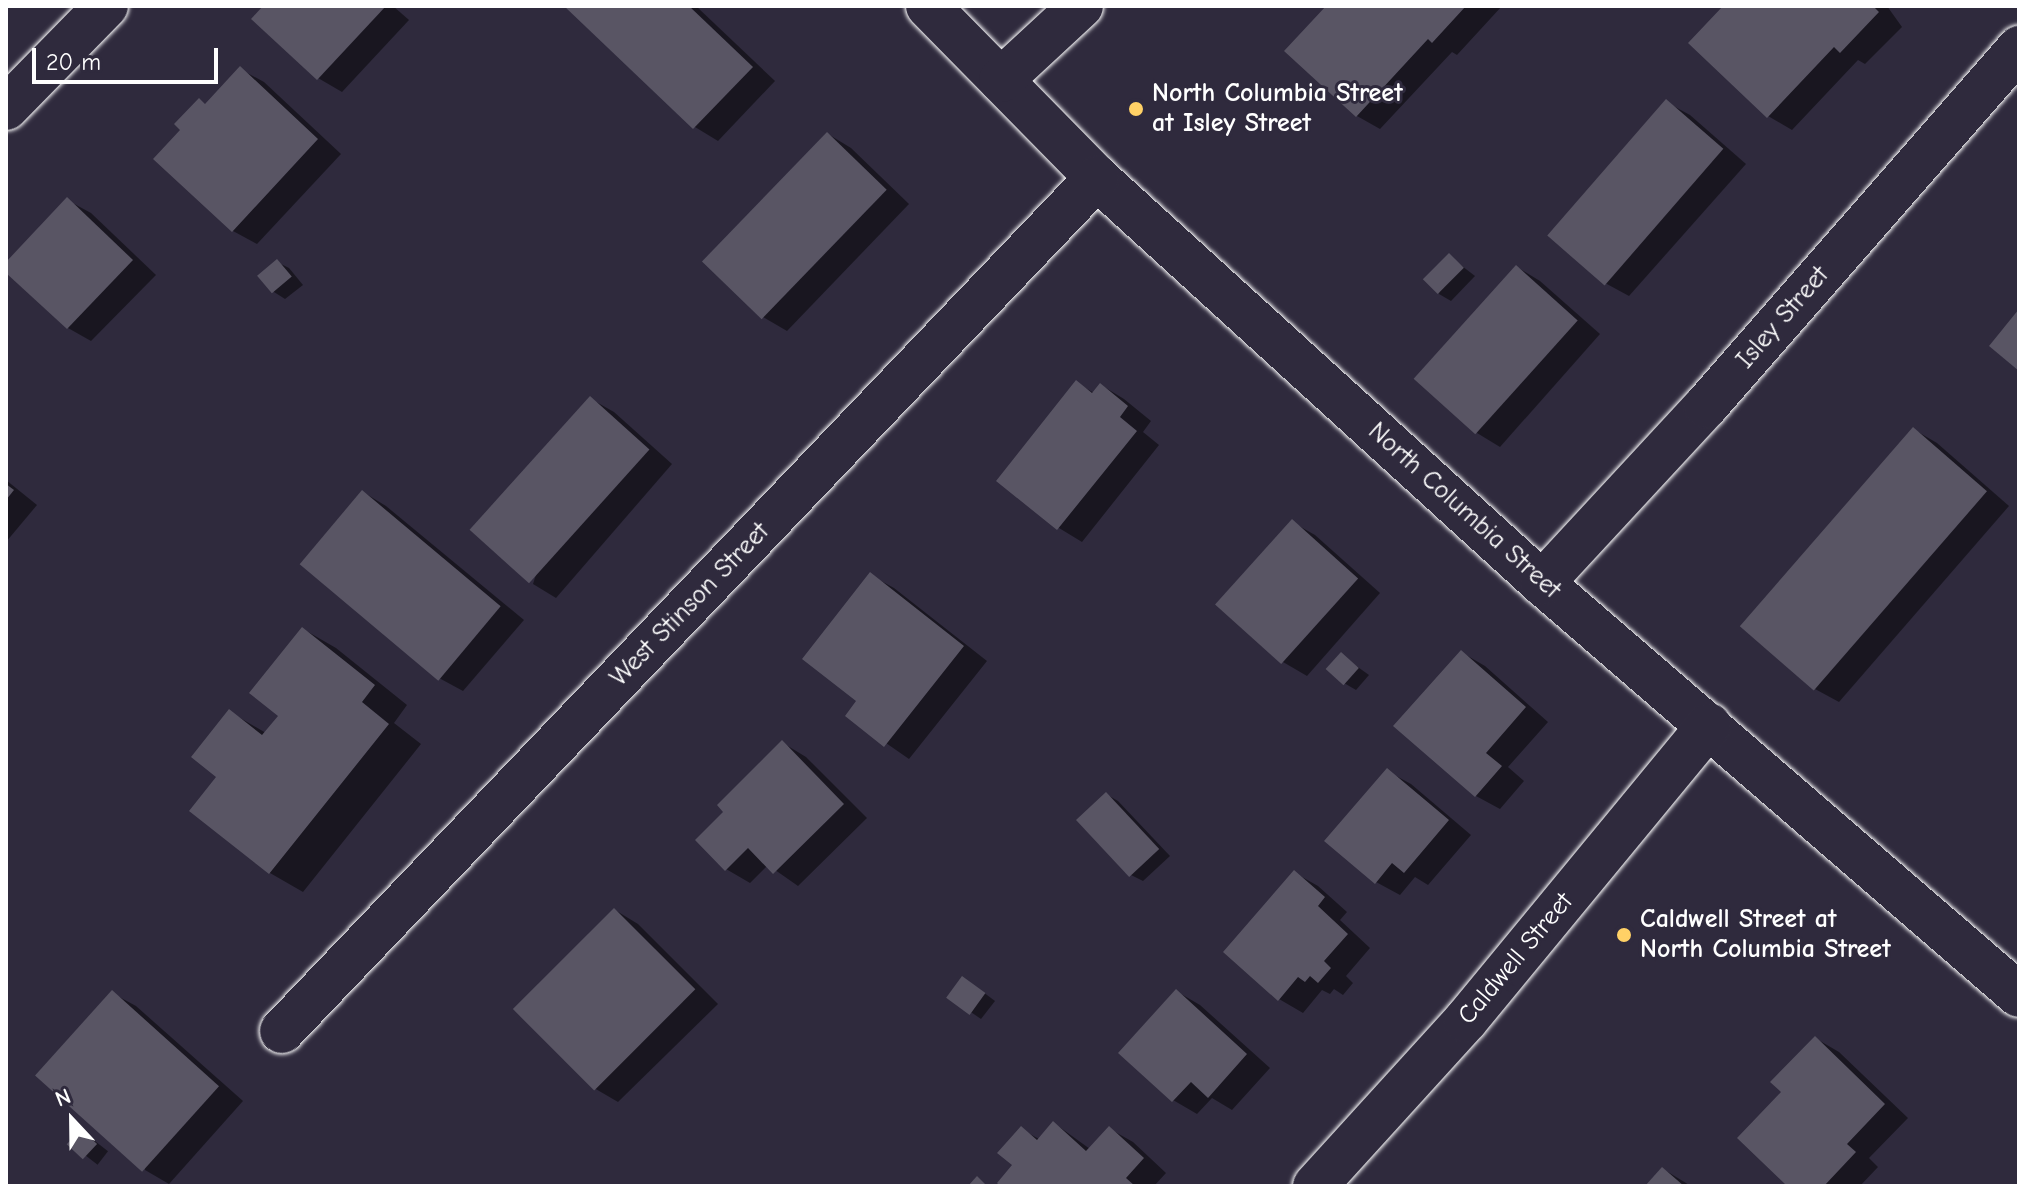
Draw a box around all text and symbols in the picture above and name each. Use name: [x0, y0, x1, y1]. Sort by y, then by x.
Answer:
scale bar: [36, 32, 222, 82]
text: 20 m: [46, 48, 101, 76]
place label: North Columbia Street at Isley Street: [1152, 78, 1403, 140]
marker: North Columbia Street at Isley Street: [1127, 100, 1145, 118]
street label: Isley Street: [1730, 261, 1836, 375]
street label: North Columbia Street: [1361, 416, 1567, 606]
street label: West Stinson Street: [604, 517, 776, 693]
street label: Caldwell Street: [1452, 887, 1580, 1031]
place label: Caldwell Street at North Columbia Street: [1640, 904, 1891, 966]
marker: Caldwell Street at North Columbia Street: [1615, 926, 1633, 944]
north arrow: [32, 1080, 112, 1160]
text: N: [51, 1083, 75, 1112]

